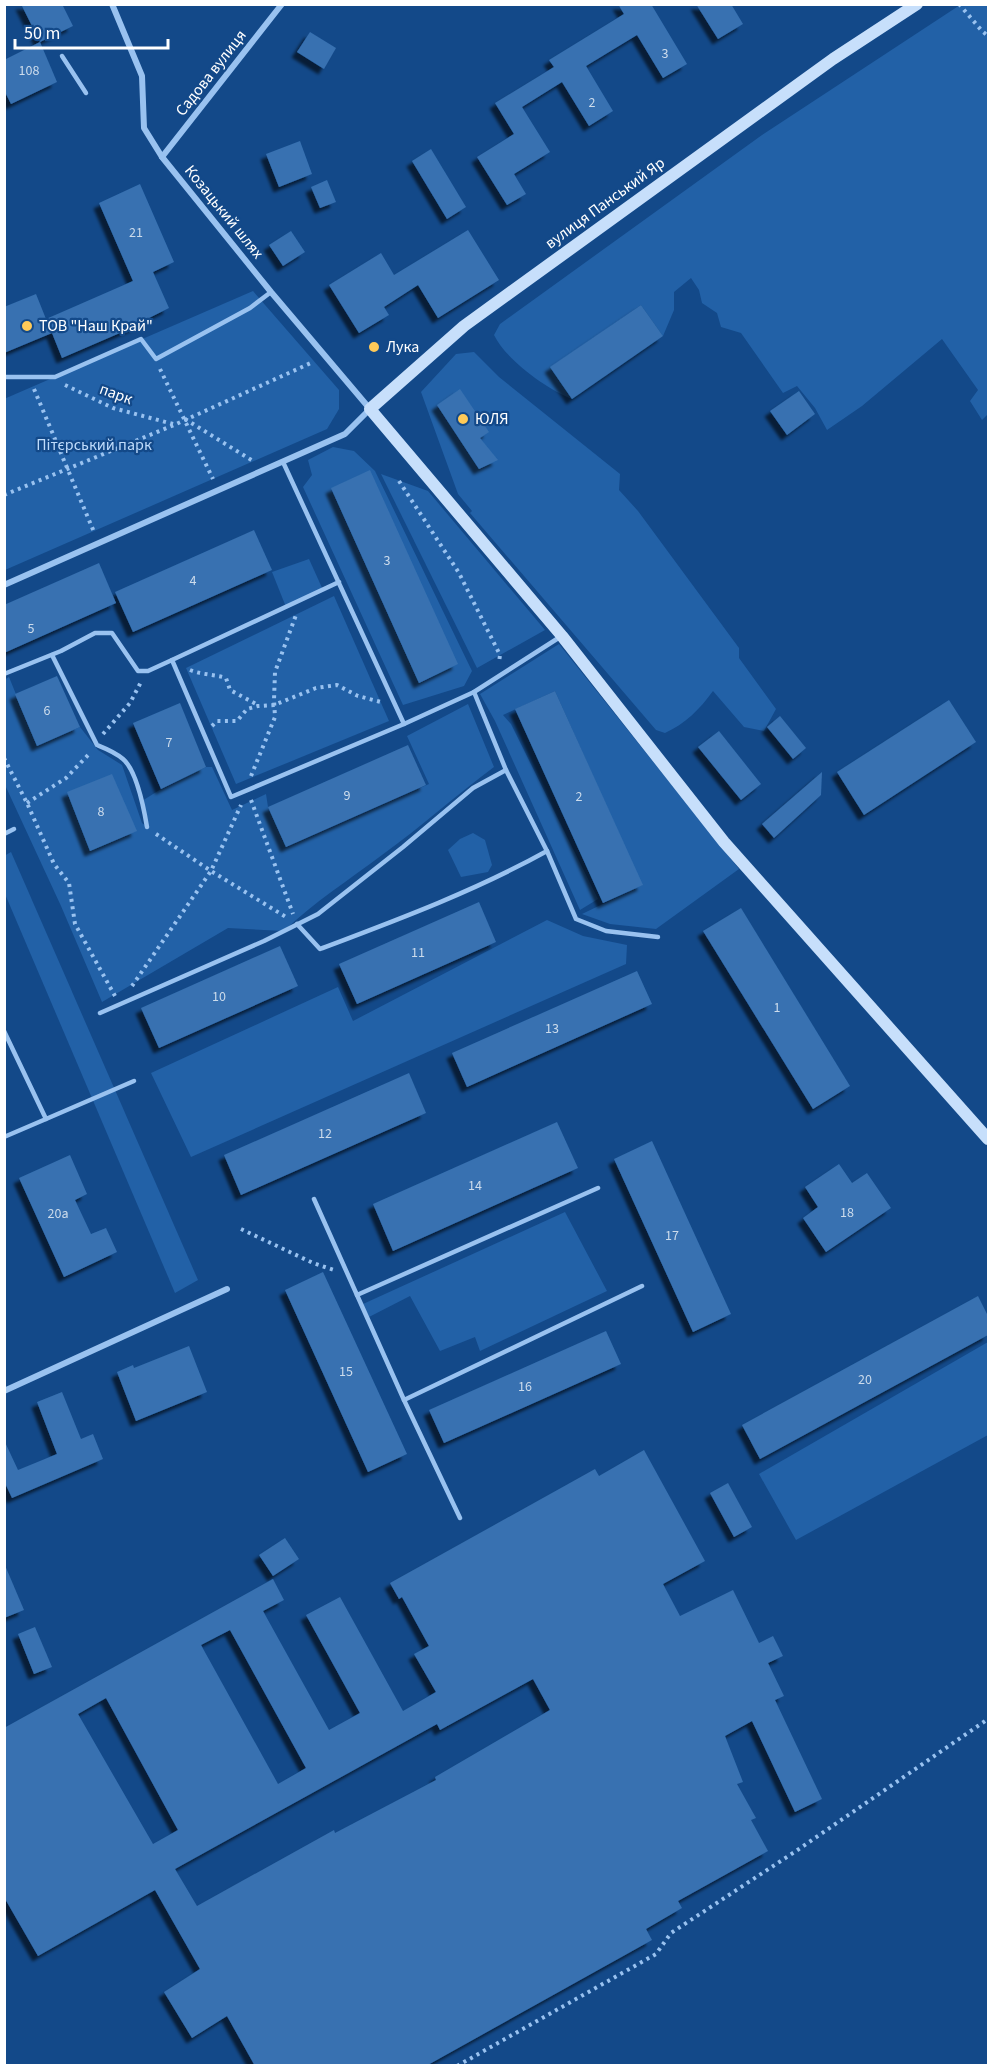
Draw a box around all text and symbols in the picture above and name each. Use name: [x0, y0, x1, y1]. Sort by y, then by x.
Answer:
scale bar: [15, 12, 168, 50]
text: 50 m: [24, 21, 60, 46]
street label: Садова вулиця: [170, 25, 252, 121]
house number: 3: [662, 44, 669, 64]
house number: 108: [19, 61, 39, 81]
house number: 2: [589, 93, 596, 113]
street label: вулиця Панський Яр: [541, 152, 670, 254]
street label: Козацький шлях: [179, 160, 269, 264]
house number: 21: [129, 223, 143, 243]
place label: ТОВ "Наш Край": [39, 315, 153, 337]
marker: ТОВ "Наш Край": [20, 319, 34, 333]
place label: Лука: [386, 336, 419, 358]
marker: Лука: [367, 340, 381, 354]
street label: парк: [96, 378, 136, 410]
place label: ЮЛЯ: [475, 408, 509, 430]
marker: ЮЛЯ: [456, 412, 470, 426]
park label: Пітєрський парк: [36, 434, 152, 456]
house number: 3: [384, 551, 391, 571]
house number: 4: [190, 571, 197, 591]
house number: 5: [28, 619, 35, 639]
house number: 6: [44, 701, 51, 721]
house number: 7: [166, 733, 173, 753]
house number: 9: [344, 786, 351, 806]
house number: 2: [576, 787, 583, 807]
house number: 8: [98, 802, 105, 822]
house number: 11: [411, 943, 425, 963]
house number: 10: [212, 987, 226, 1007]
house number: 1: [774, 998, 781, 1018]
house number: 13: [545, 1019, 559, 1039]
house number: 12: [318, 1124, 332, 1144]
house number: 14: [468, 1176, 482, 1196]
house number: 18: [840, 1203, 854, 1223]
house number: 20а: [48, 1204, 68, 1224]
house number: 17: [665, 1226, 679, 1246]
house number: 15: [339, 1362, 353, 1382]
house number: 20: [858, 1370, 872, 1390]
house number: 16: [518, 1377, 532, 1397]

